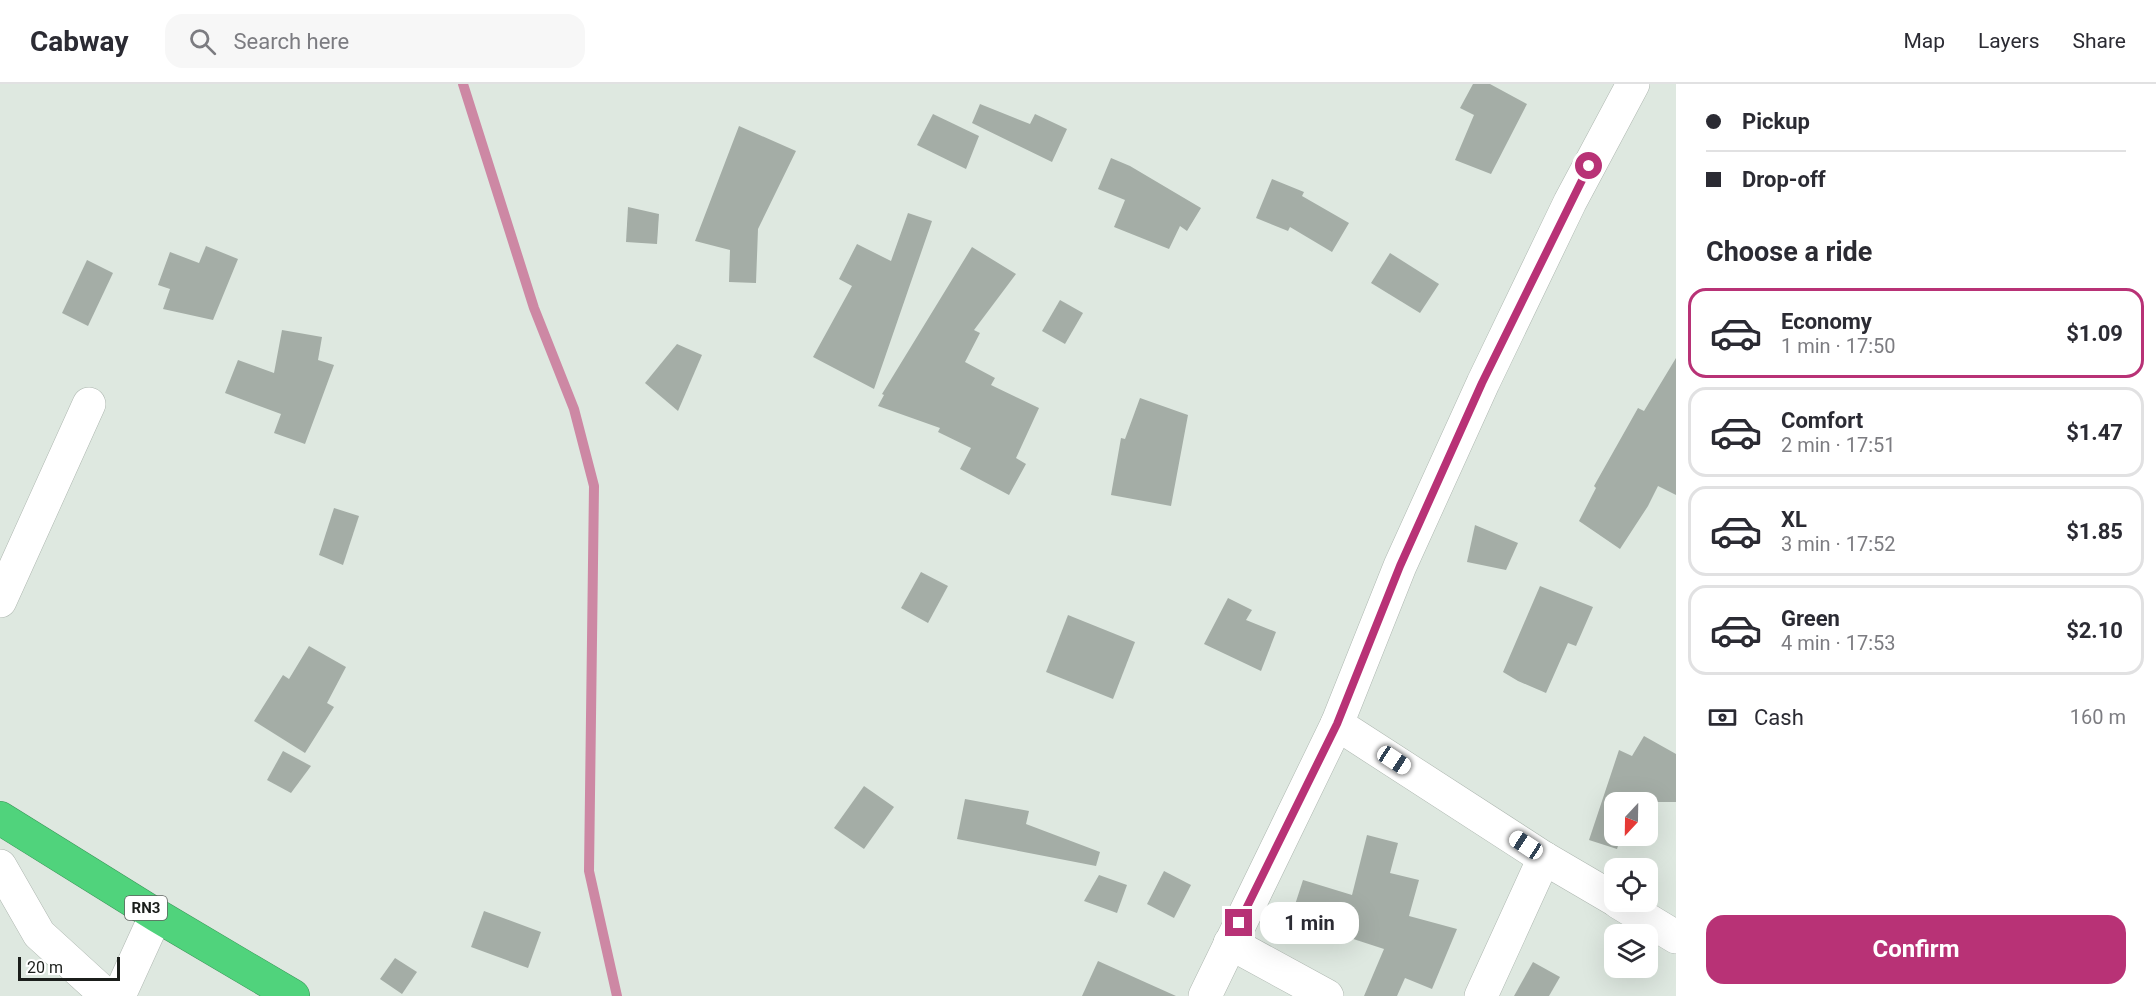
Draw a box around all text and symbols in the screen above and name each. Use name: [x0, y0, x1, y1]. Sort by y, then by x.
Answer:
search box: [165, 14, 585, 68]
text: Cabway: [30, 25, 129, 58]
icon: search: [186, 25, 219, 58]
text: Search here: [234, 29, 349, 54]
text: Map: [1903, 29, 1945, 53]
text: Layers: [1978, 29, 2039, 53]
text: Share: [2072, 29, 2126, 53]
text: Pickup: [1742, 109, 1810, 134]
route start: [1575, 152, 1602, 179]
text: Drop-off: [1742, 167, 1826, 192]
text: Choose a ride: [1706, 236, 1872, 268]
icon: car: [1709, 306, 1763, 360]
text: Economy: [1781, 309, 1872, 334]
text: $1.09: [2066, 321, 2123, 346]
text: 1 min · 17:50: [1781, 334, 1896, 358]
icon: car: [1709, 405, 1763, 459]
text: Comfort: [1781, 408, 1863, 433]
text: $1.47: [2066, 420, 2123, 445]
text: 2 min · 17:51: [1781, 433, 1896, 457]
icon: car: [1709, 504, 1763, 558]
text: XL: [1781, 507, 1807, 532]
text: $1.85: [2066, 519, 2123, 544]
text: 3 min · 17:52: [1781, 532, 1896, 556]
icon: car: [1709, 603, 1763, 657]
text: Green: [1781, 606, 1840, 631]
text: $2.10: [2066, 618, 2123, 643]
text: 4 min · 17:53: [1781, 631, 1896, 655]
icon: cash: [1706, 701, 1739, 734]
text: Cash: [1754, 705, 1804, 730]
text: 160 m: [2070, 705, 2126, 729]
car: [1374, 743, 1414, 777]
north arrow: [1604, 792, 1658, 846]
map controls: [1604, 792, 1658, 978]
car: [1506, 828, 1546, 862]
button: locate: [1604, 858, 1658, 912]
road number: RN3: [125, 896, 167, 920]
callout: 1 min: [1260, 902, 1359, 944]
route end: [1225, 909, 1252, 936]
text: 1 min: [1284, 911, 1335, 935]
button: Confirm: [1706, 915, 2126, 984]
button: layers: [1604, 924, 1658, 978]
scale bar: [18, 954, 120, 982]
text: 20 m: [27, 958, 63, 977]

